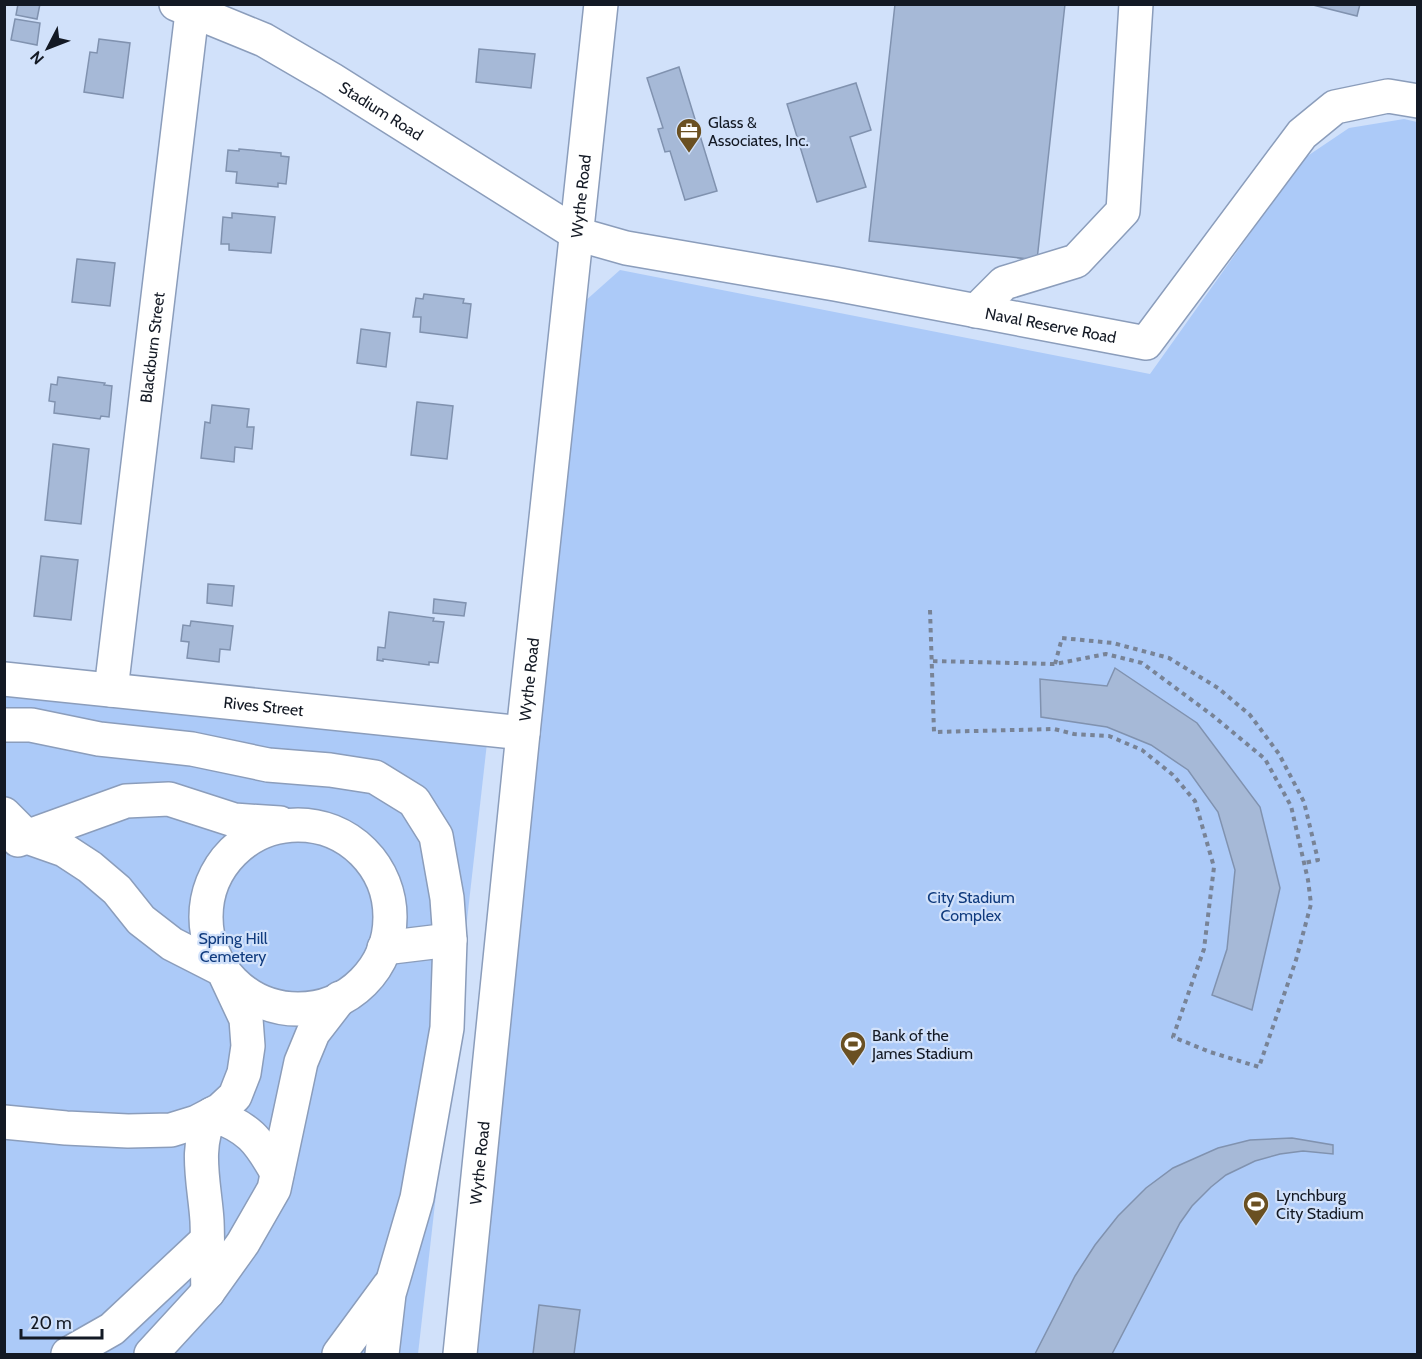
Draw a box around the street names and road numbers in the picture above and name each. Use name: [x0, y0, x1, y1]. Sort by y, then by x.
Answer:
street label: Stadium Road: [336, 77, 427, 144]
street label: Wythe Road: [567, 154, 594, 239]
street label: Blackburn Street: [136, 290, 168, 404]
street label: Naval Reserve Road: [984, 303, 1118, 347]
street label: Wythe Road: [515, 637, 543, 722]
street label: Rives Street: [223, 692, 305, 720]
street label: Wythe Road: [466, 1120, 493, 1206]

